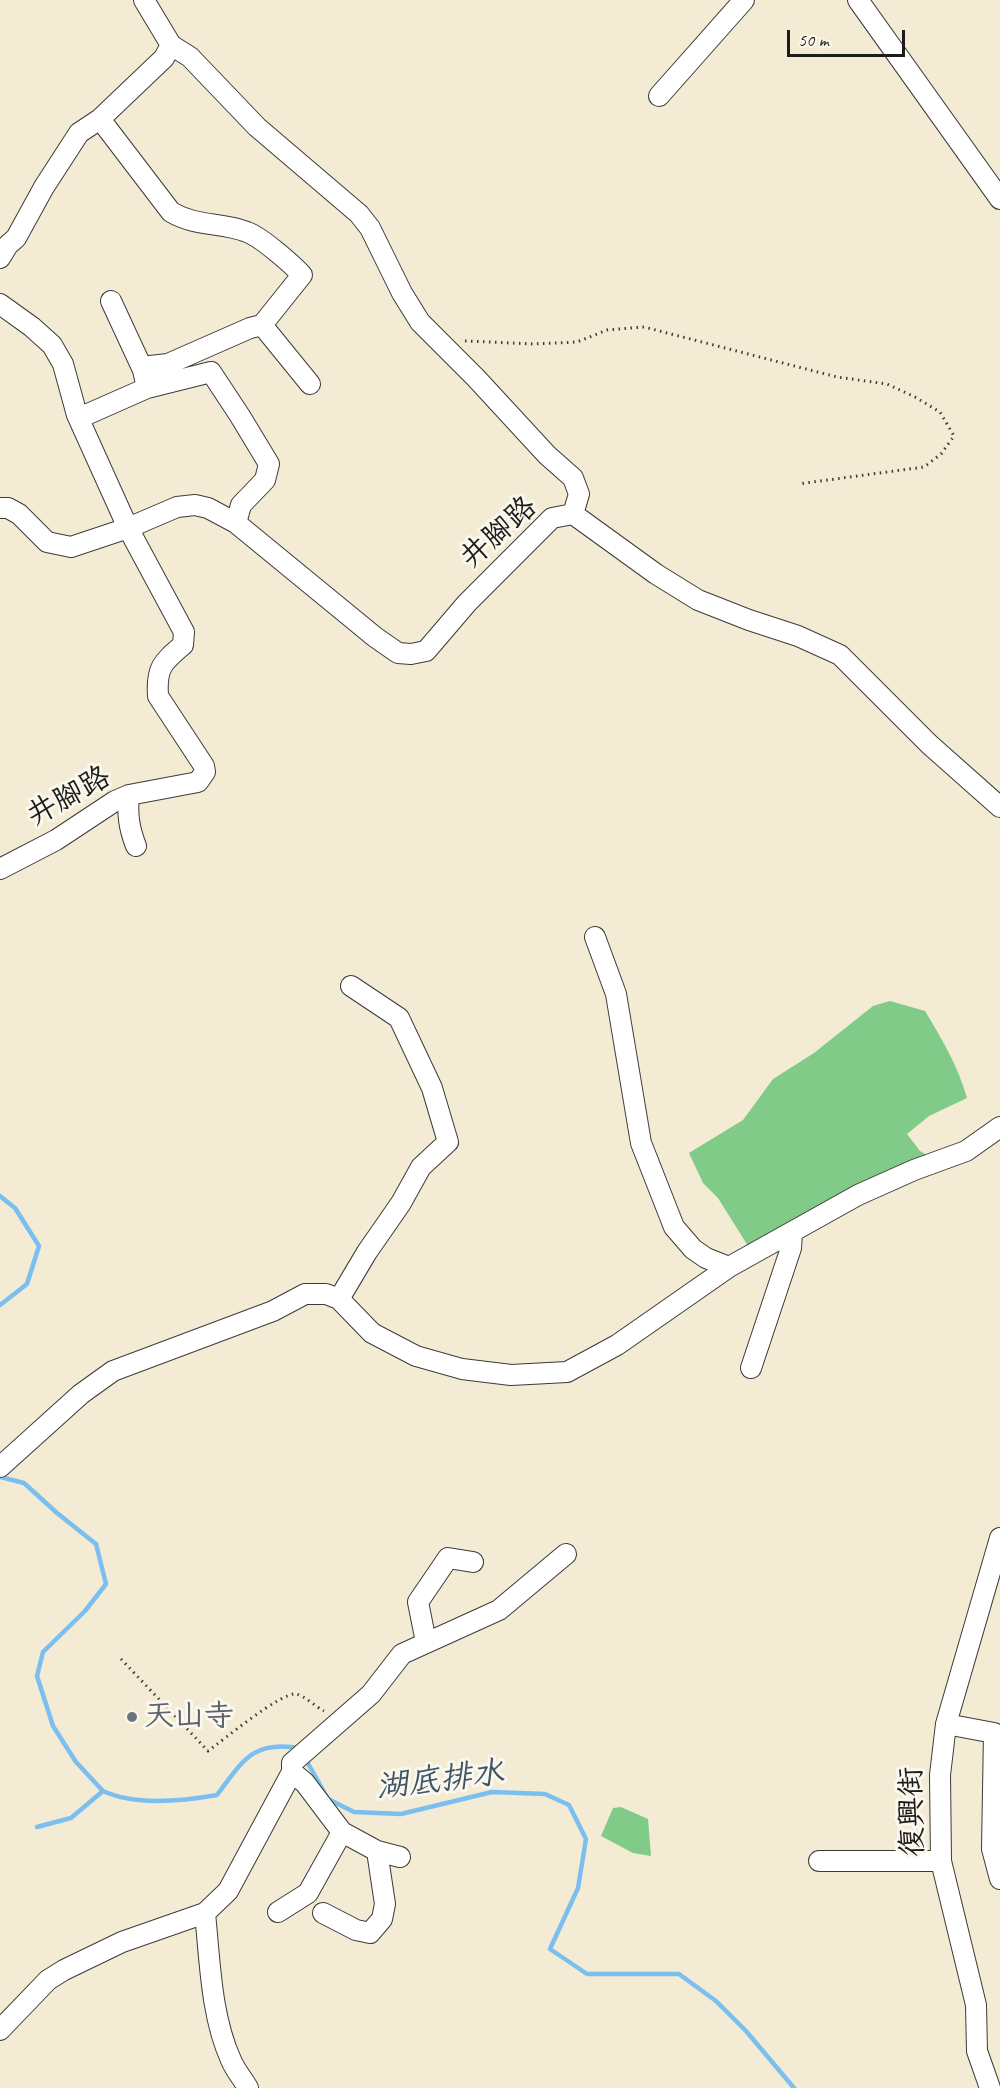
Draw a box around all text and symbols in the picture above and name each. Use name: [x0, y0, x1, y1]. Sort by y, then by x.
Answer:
scale bar: [790, 18, 908, 56]
text: 50 m: [798, 29, 829, 51]
street label: 井腳路: [454, 490, 544, 576]
street label: 井腳路: [21, 759, 117, 835]
place label: 天山寺: [144, 1699, 234, 1735]
marker: 天山寺: [125, 1710, 139, 1724]
water label: 湖底排水: [374, 1754, 506, 1808]
street label: 復興街: [894, 1767, 932, 1857]

